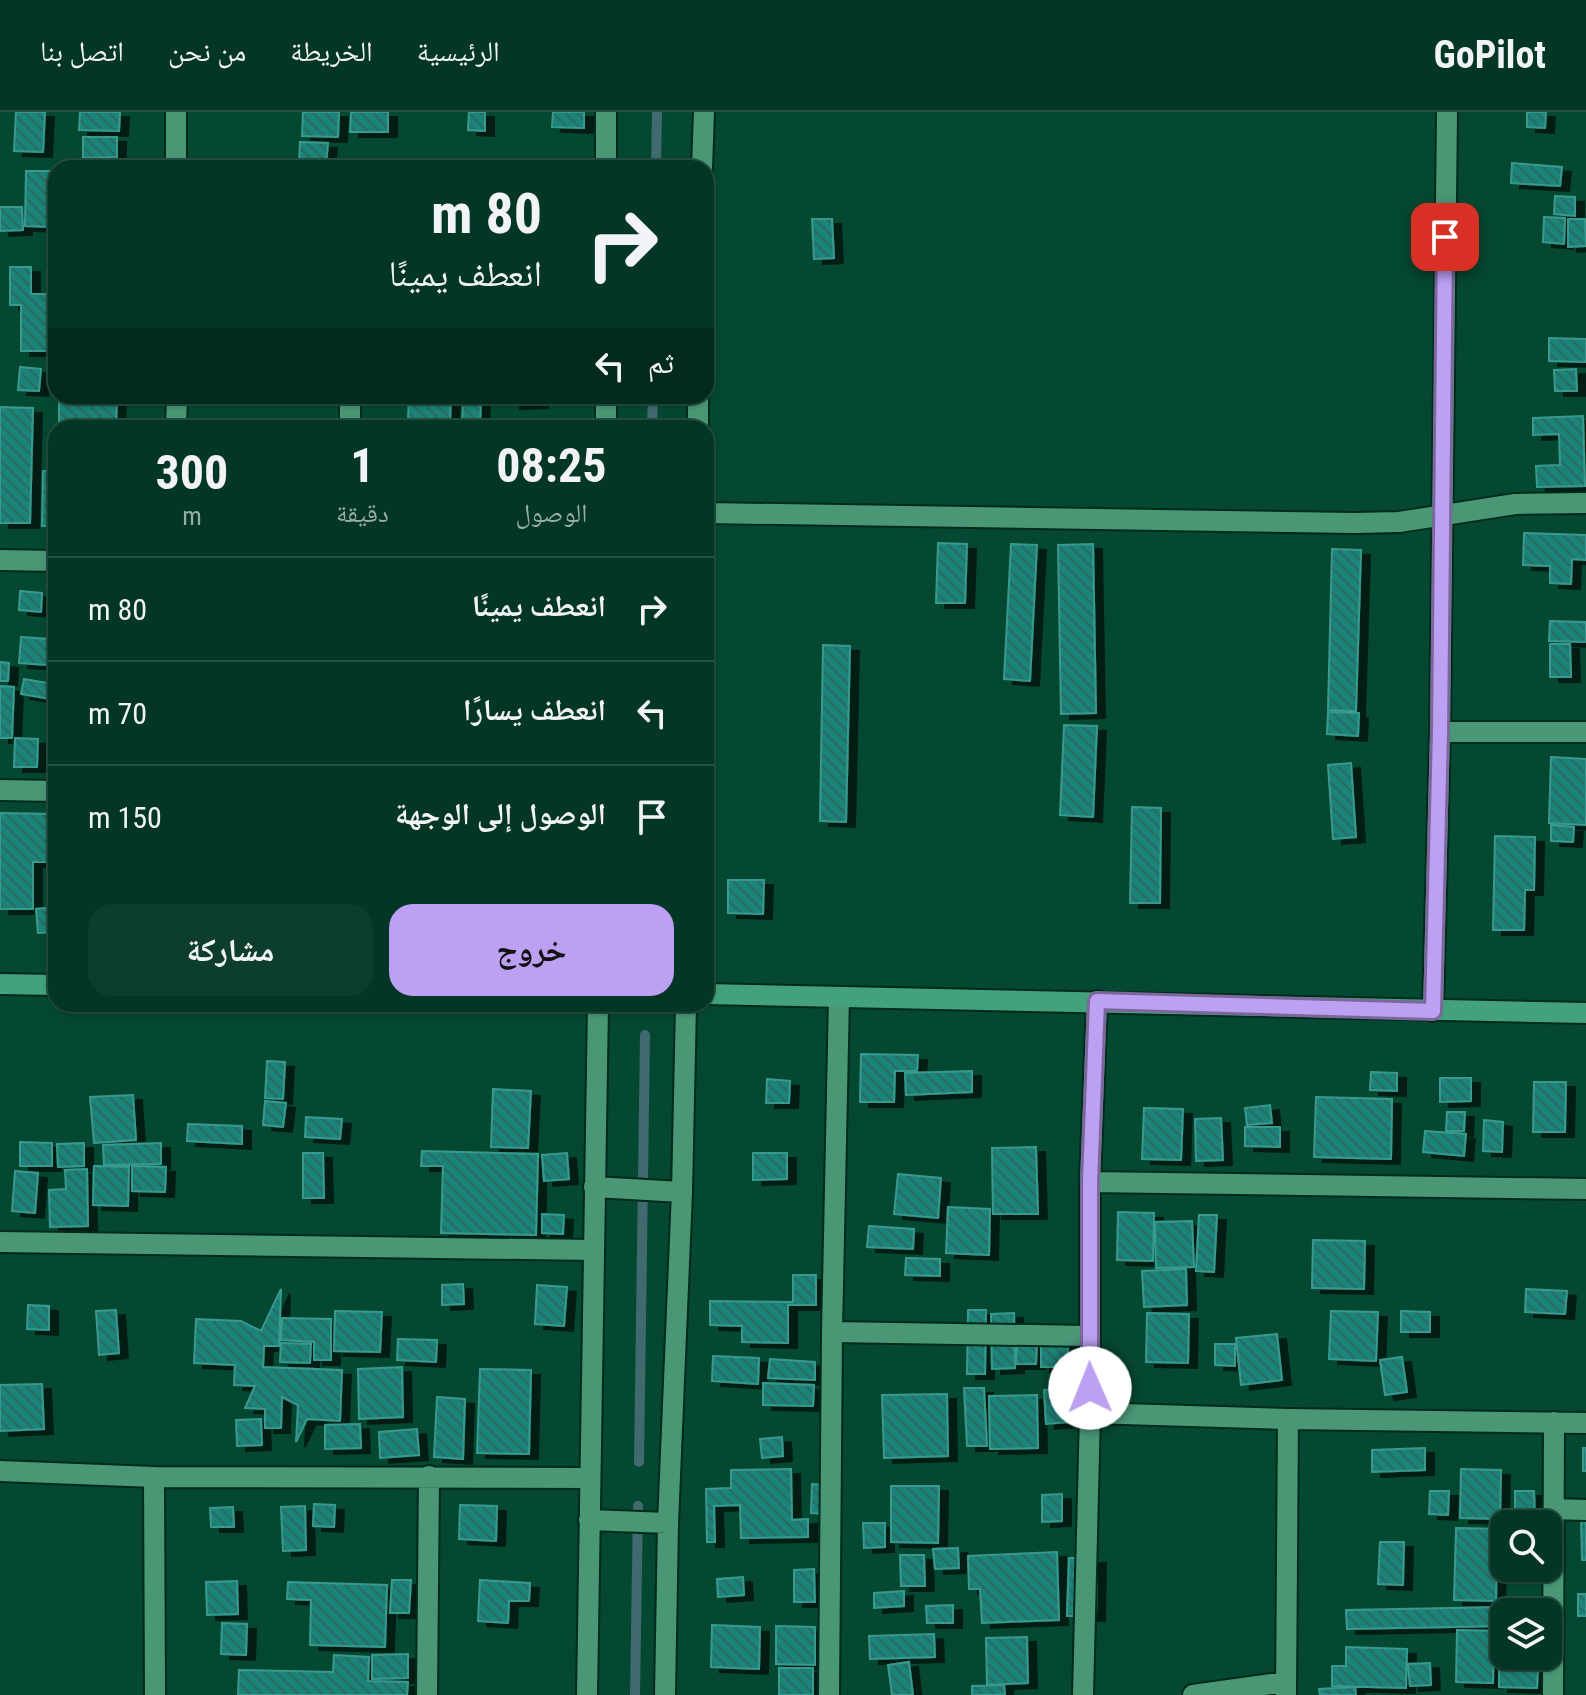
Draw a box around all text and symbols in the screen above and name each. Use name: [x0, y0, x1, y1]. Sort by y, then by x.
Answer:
text: GoPilot: [1434, 33, 1546, 77]
text: اتصل بنا: [40, 35, 124, 68]
text: من نحن: [168, 35, 246, 68]
text: الخريطة: [290, 35, 373, 68]
text: الرئيسية: [417, 35, 500, 68]
text: 80 m: [431, 181, 542, 247]
icon: right: [570, 192, 674, 296]
pin: [1411, 203, 1479, 271]
icon: arrive: [1423, 215, 1467, 259]
text: انعطف يمينًا: [389, 253, 542, 295]
icon: left: [588, 344, 632, 388]
text: ثم: [648, 345, 674, 380]
text: 1: [350, 437, 374, 494]
text: 08:25: [496, 437, 606, 494]
text: 300: [156, 444, 228, 501]
text: دقيقة: [336, 498, 389, 528]
text: الوصول: [515, 498, 587, 528]
text: m: [182, 501, 202, 531]
icon: right: [630, 587, 674, 631]
text: انعطف يمينًا: [472, 588, 606, 623]
text: 80 m: [88, 592, 147, 627]
icon: left: [630, 691, 674, 735]
text: انعطف يسارًا: [463, 692, 606, 727]
text: 70 m: [88, 696, 147, 731]
icon: arrive: [630, 795, 674, 839]
text: الوصول إلى الوجهة: [395, 796, 606, 831]
text: 150 m: [88, 800, 162, 835]
button: مشاركة: [88, 904, 373, 996]
button: خروج: [389, 904, 674, 996]
position arrow: [1048, 1346, 1132, 1430]
map controls: [1490, 1510, 1562, 1670]
button: search: [1490, 1510, 1562, 1582]
button: layers: [1490, 1598, 1562, 1670]

